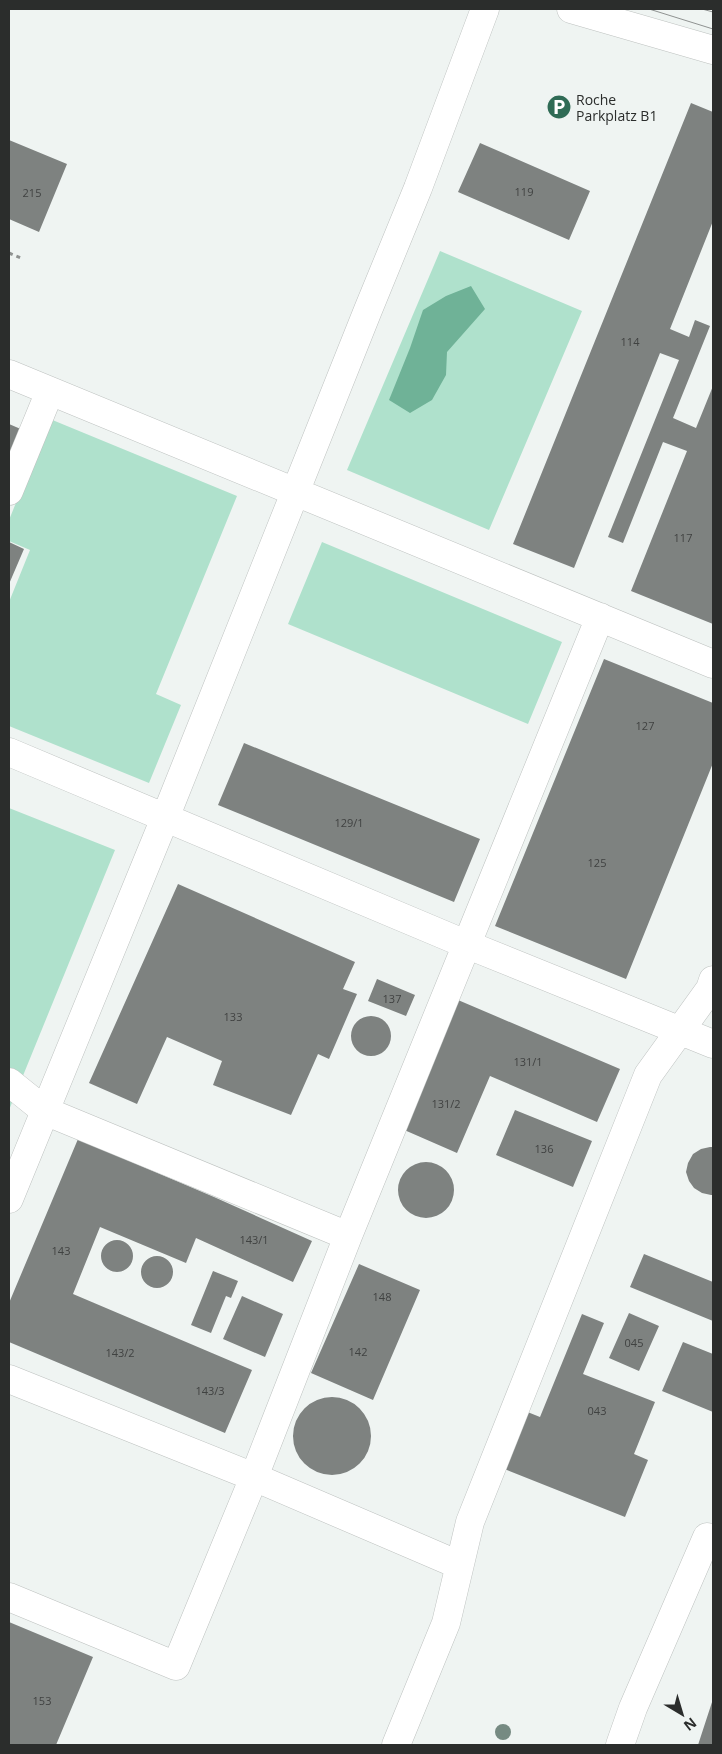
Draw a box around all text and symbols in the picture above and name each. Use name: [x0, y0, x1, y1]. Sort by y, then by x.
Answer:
place label: Roche Parkplatz B1: [576, 90, 657, 125]
parking icon: Roche Parkplatz B1: [546, 94, 572, 120]
house number: 119: [515, 184, 533, 199]
house number: 215: [23, 185, 41, 200]
house number: 114: [621, 334, 640, 349]
house number: 117: [674, 530, 692, 545]
house number: 127: [636, 718, 654, 733]
house number: 129/1: [334, 815, 364, 830]
house number: 125: [588, 855, 606, 870]
house number: 137: [383, 991, 401, 1006]
house number: 133: [224, 1009, 242, 1024]
house number: 131/1: [513, 1054, 543, 1069]
house number: 131/2: [431, 1096, 461, 1111]
house number: 136: [535, 1141, 553, 1156]
house number: 143/1: [239, 1232, 269, 1247]
house number: 143: [52, 1243, 70, 1258]
house number: 148: [373, 1289, 391, 1304]
house number: 045: [625, 1335, 643, 1350]
house number: 142: [349, 1344, 367, 1359]
house number: 143/2: [105, 1345, 135, 1360]
house number: 143/3: [195, 1383, 225, 1398]
house number: 043: [588, 1403, 606, 1418]
north arrow: [657, 1689, 707, 1739]
house number: 153: [33, 1693, 51, 1708]
text: N: [680, 1714, 701, 1736]

